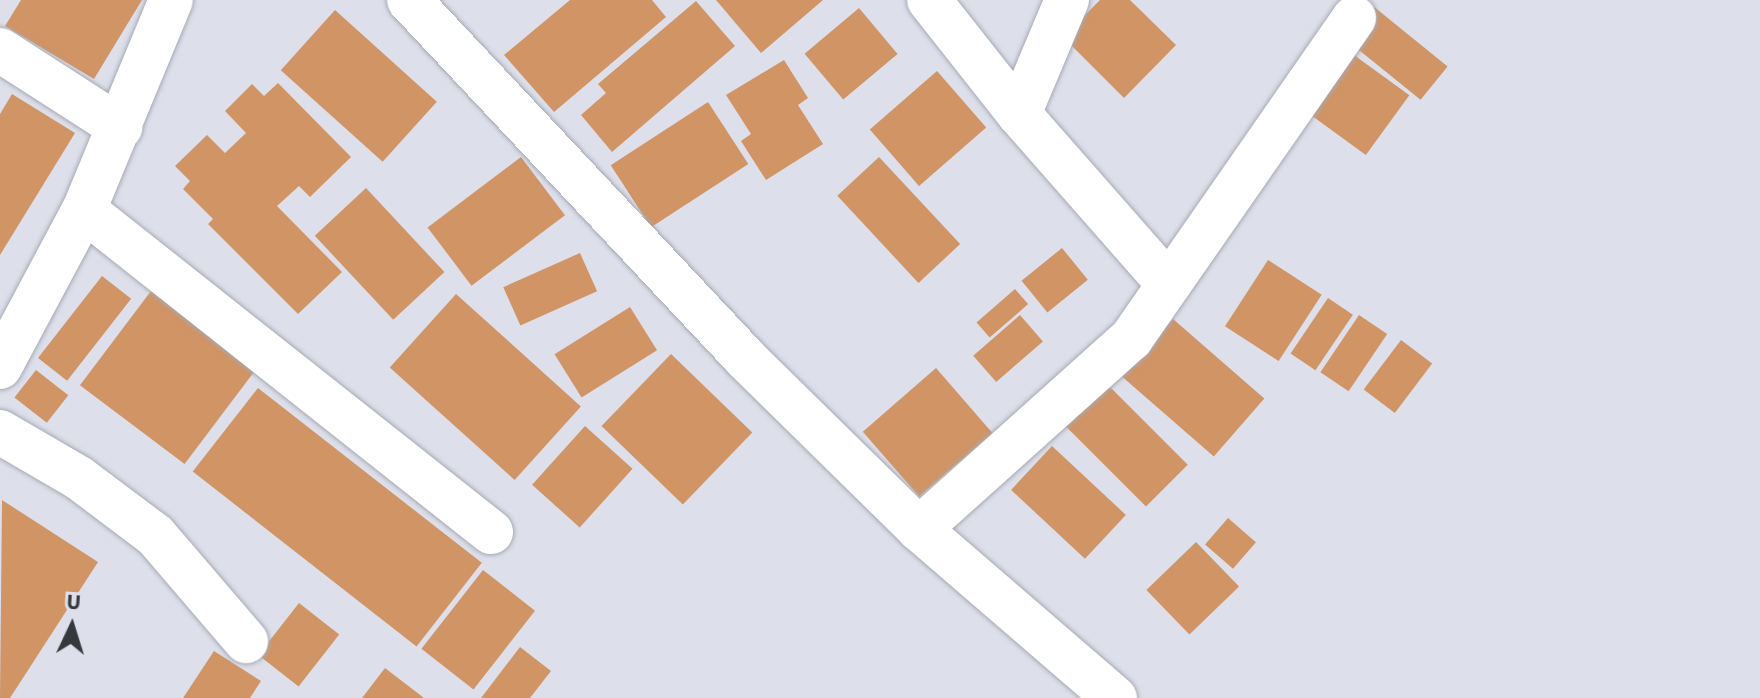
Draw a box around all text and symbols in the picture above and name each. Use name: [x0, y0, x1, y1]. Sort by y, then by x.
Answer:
north arrow: [32, 586, 112, 666]
text: U: [65, 586, 82, 619]

